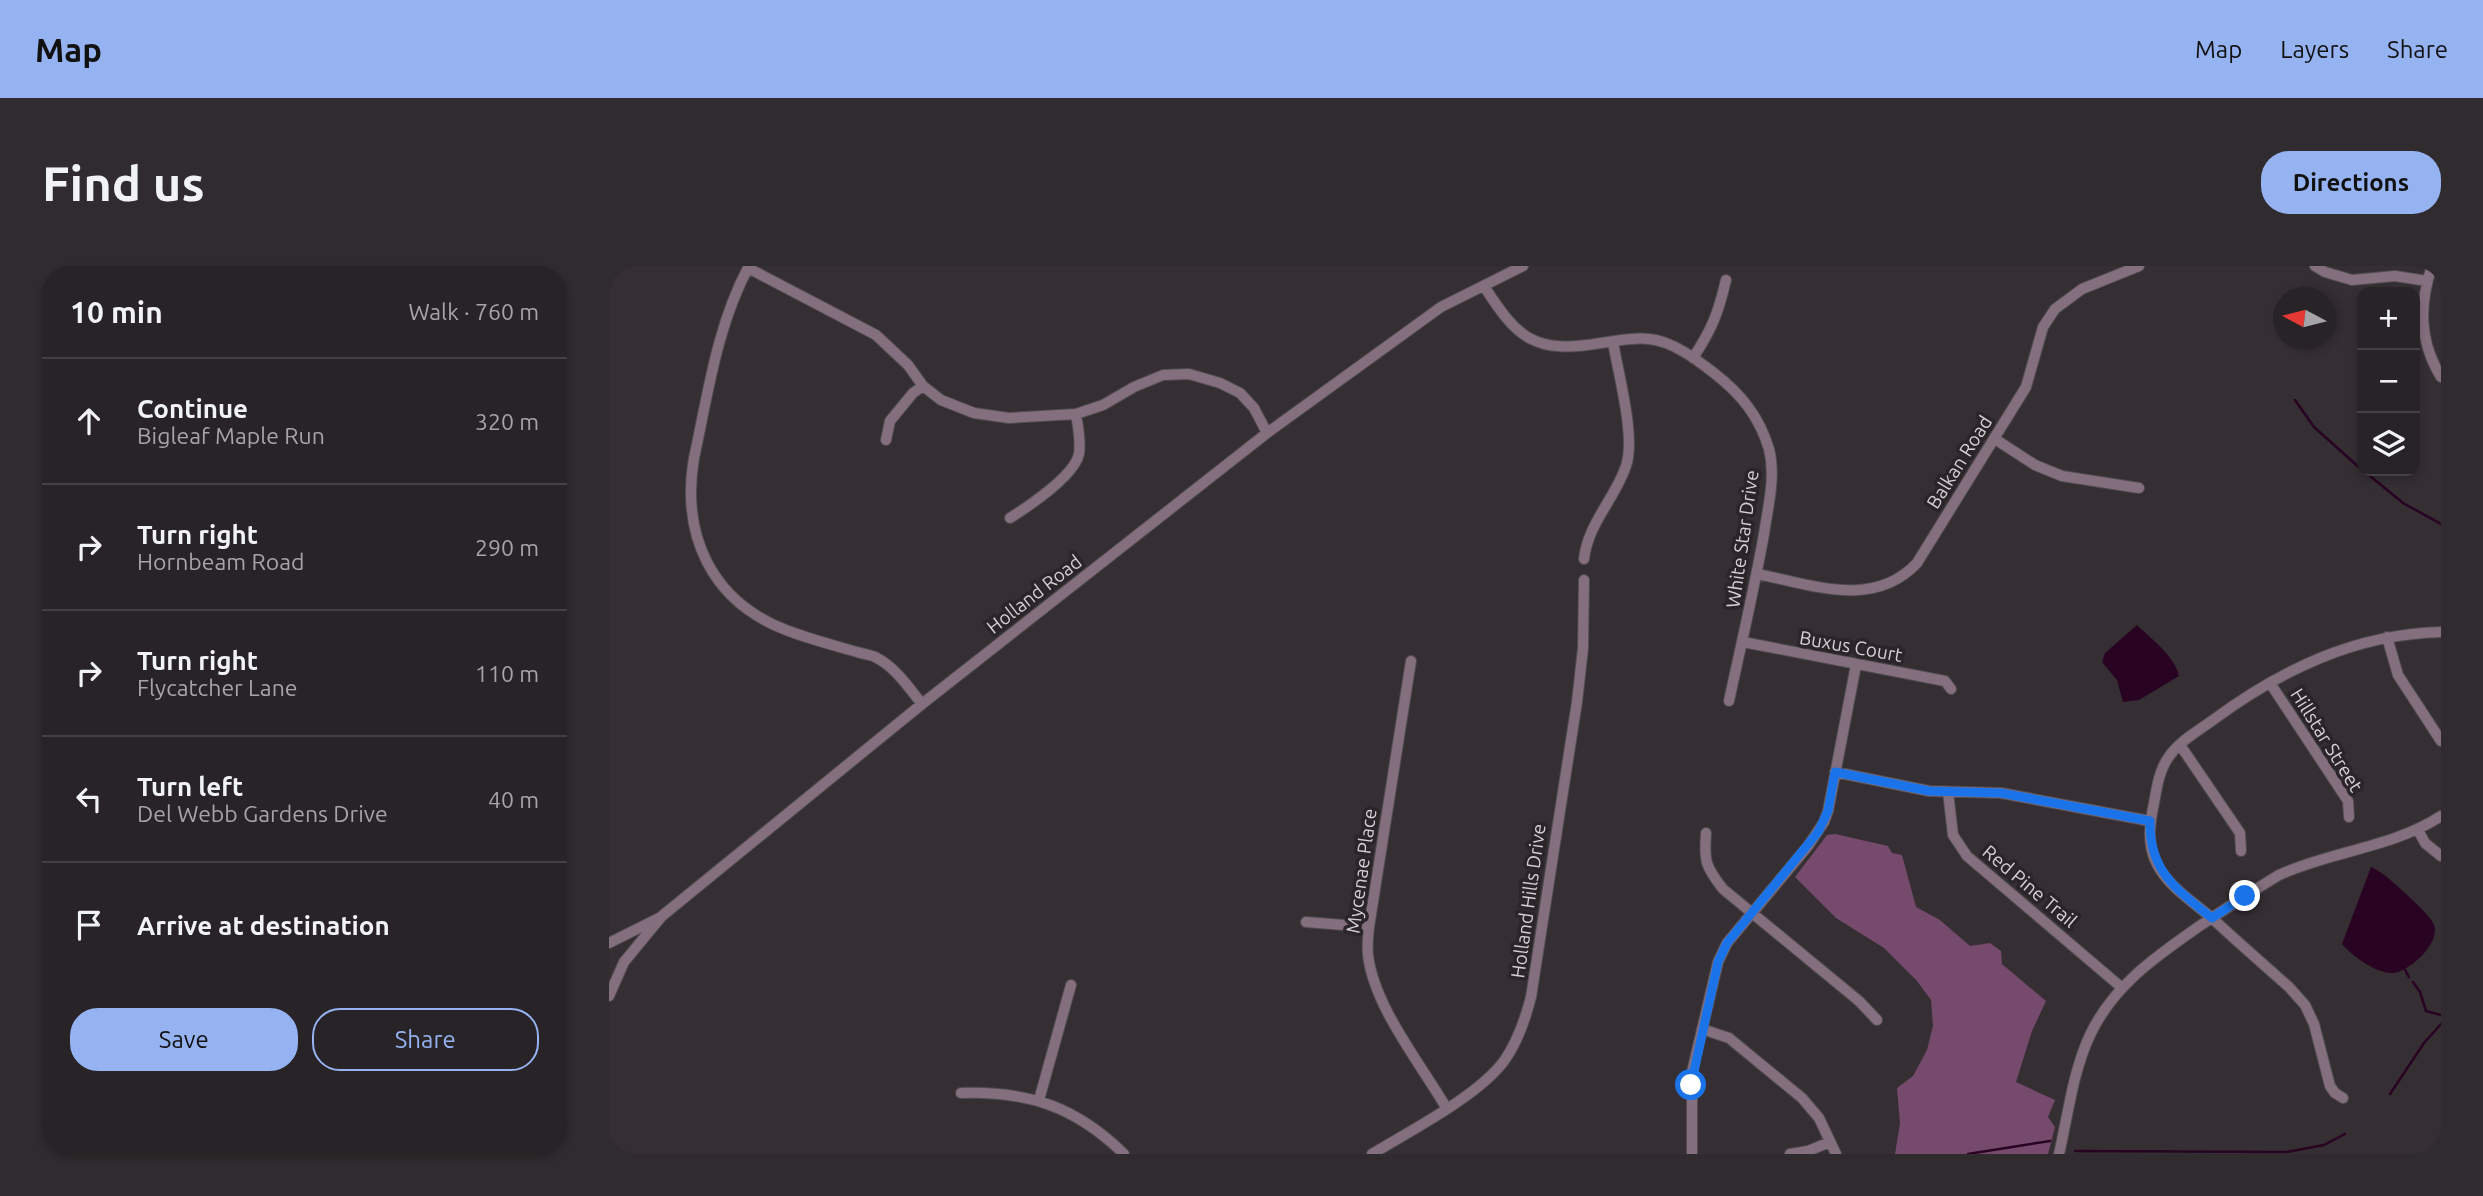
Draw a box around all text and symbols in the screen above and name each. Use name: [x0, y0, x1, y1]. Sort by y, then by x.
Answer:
text: Map: [35, 31, 102, 68]
text: Map: [2195, 36, 2242, 63]
text: Layers: [2280, 36, 2349, 63]
text: Share: [2387, 36, 2448, 63]
button: Directions: [2261, 151, 2441, 214]
text: Find us: [42, 155, 205, 210]
north arrow: [2273, 287, 2336, 350]
map controls: [2357, 287, 2420, 476]
button: +: [2357, 287, 2420, 350]
text: 10 min: [70, 295, 163, 329]
text: Walk · 760 m: [408, 299, 539, 324]
button: −: [2357, 350, 2420, 413]
text: Continue: [137, 394, 248, 423]
icon: ahead: [70, 402, 108, 440]
text: 320 m: [475, 409, 539, 434]
street label: Balkan Road: [1922, 412, 1996, 512]
button: layers: [2357, 413, 2420, 476]
text: Bigleaf Maple Run: [137, 423, 325, 448]
street label: White Star Drive: [1721, 469, 1763, 609]
text: Turn right: [137, 520, 258, 549]
icon: right: [70, 528, 108, 566]
text: 290 m: [475, 535, 539, 560]
text: Hornbeam Road: [137, 549, 304, 574]
street label: Holland Road: [982, 550, 1086, 638]
street label: Buxus Court: [1798, 626, 1905, 666]
text: Turn right: [137, 646, 258, 675]
icon: right: [70, 654, 108, 692]
text: 110 m: [475, 661, 539, 686]
text: Flycatcher Lane: [137, 675, 297, 700]
street label: Hillstar Street: [2286, 684, 2368, 796]
text: Turn left: [137, 772, 243, 801]
icon: left: [70, 780, 108, 818]
text: 40 m: [488, 787, 539, 812]
text: Del Webb Gardens Drive: [137, 801, 388, 826]
street label: Mycenae Place: [1341, 807, 1381, 935]
street label: Holland Hills Drive: [1506, 822, 1550, 980]
street label: Red Pine Trail: [1979, 840, 2081, 932]
route end: [2229, 880, 2260, 911]
icon: arrive: [70, 906, 108, 944]
text: Arrive at destination: [137, 911, 390, 940]
button: Save: [70, 1008, 298, 1071]
button: Share: [312, 1008, 539, 1071]
route start: [1675, 1069, 1706, 1100]

